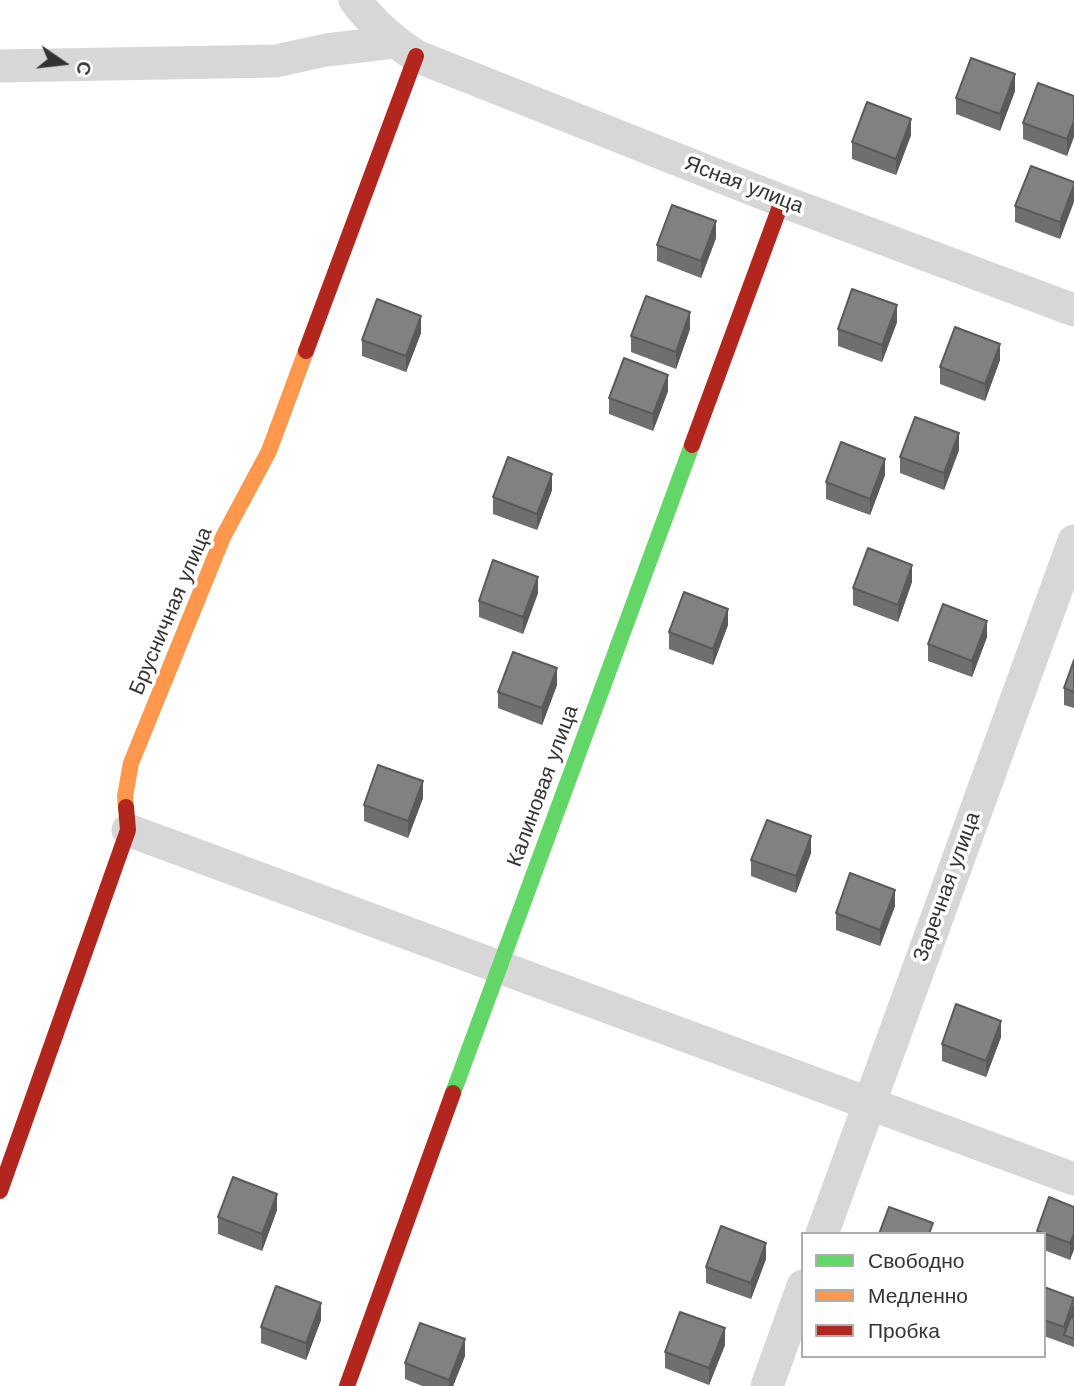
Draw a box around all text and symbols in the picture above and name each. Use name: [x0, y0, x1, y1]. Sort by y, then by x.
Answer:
north arrow: [28, 28, 98, 98]
text: С: [71, 59, 97, 78]
street label: Ясная улица: [681, 151, 807, 219]
street label: Брусничная улица: [124, 523, 218, 699]
street label: Калиновая улица: [502, 702, 584, 870]
street label: Заречная улица: [908, 809, 986, 965]
legend: [801, 1232, 1046, 1358]
text: Свободно: [868, 1248, 965, 1273]
text: Медленно: [868, 1283, 968, 1308]
text: Пробка: [868, 1318, 940, 1343]

